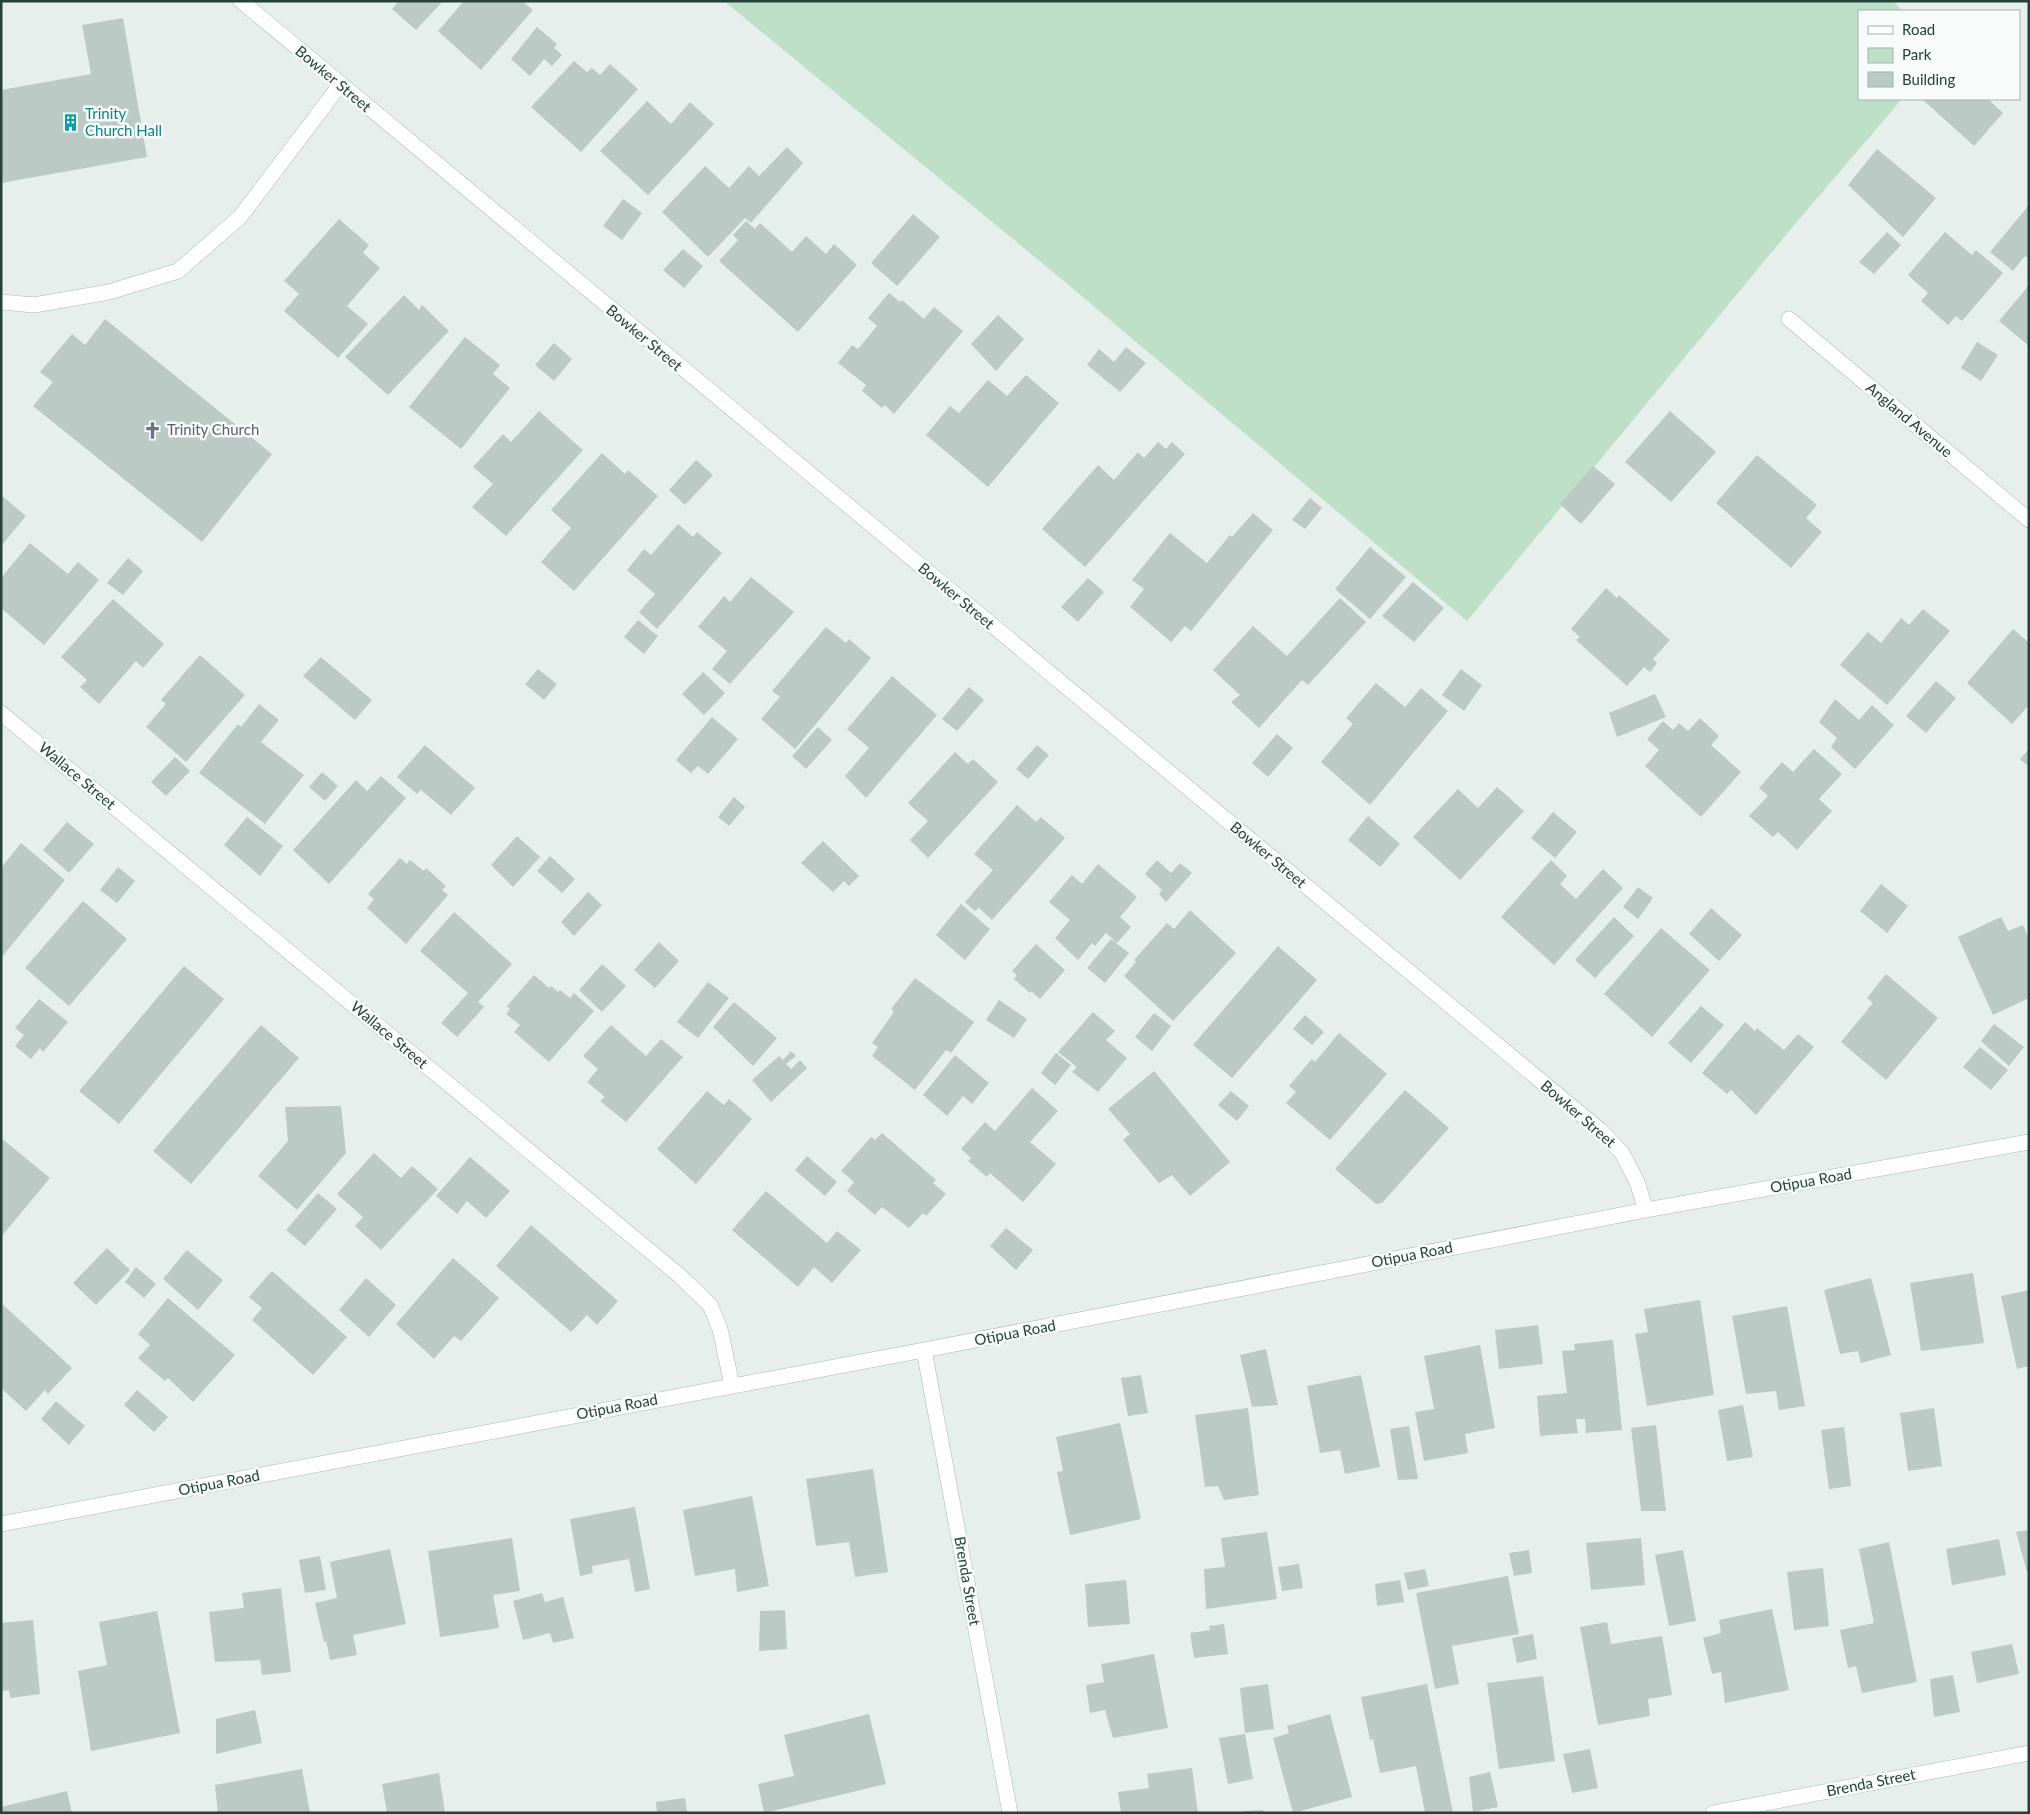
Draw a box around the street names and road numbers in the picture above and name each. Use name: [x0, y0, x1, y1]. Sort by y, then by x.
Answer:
street label: Bowker Street: [292, 41, 376, 116]
street label: Bowker Street: [603, 300, 687, 375]
street label: Angland Avenue: [1863, 378, 1956, 461]
street label: Bowker Street: [915, 558, 999, 633]
street label: Wallace Street: [35, 738, 120, 813]
street label: Bowker Street: [1227, 817, 1311, 892]
street label: Wallace Street: [347, 997, 432, 1072]
street label: Bowker Street: [1538, 1076, 1620, 1151]
street label: Otipua Road: [1769, 1164, 1853, 1196]
street label: Otipua Road: [1370, 1237, 1454, 1271]
street label: Otipua Road: [973, 1315, 1057, 1349]
street label: Otipua Road: [575, 1389, 659, 1423]
street label: Otipua Road: [177, 1465, 261, 1499]
street label: Brenda Street: [951, 1535, 985, 1627]
street label: Brenda Street: [1825, 1764, 1917, 1799]

